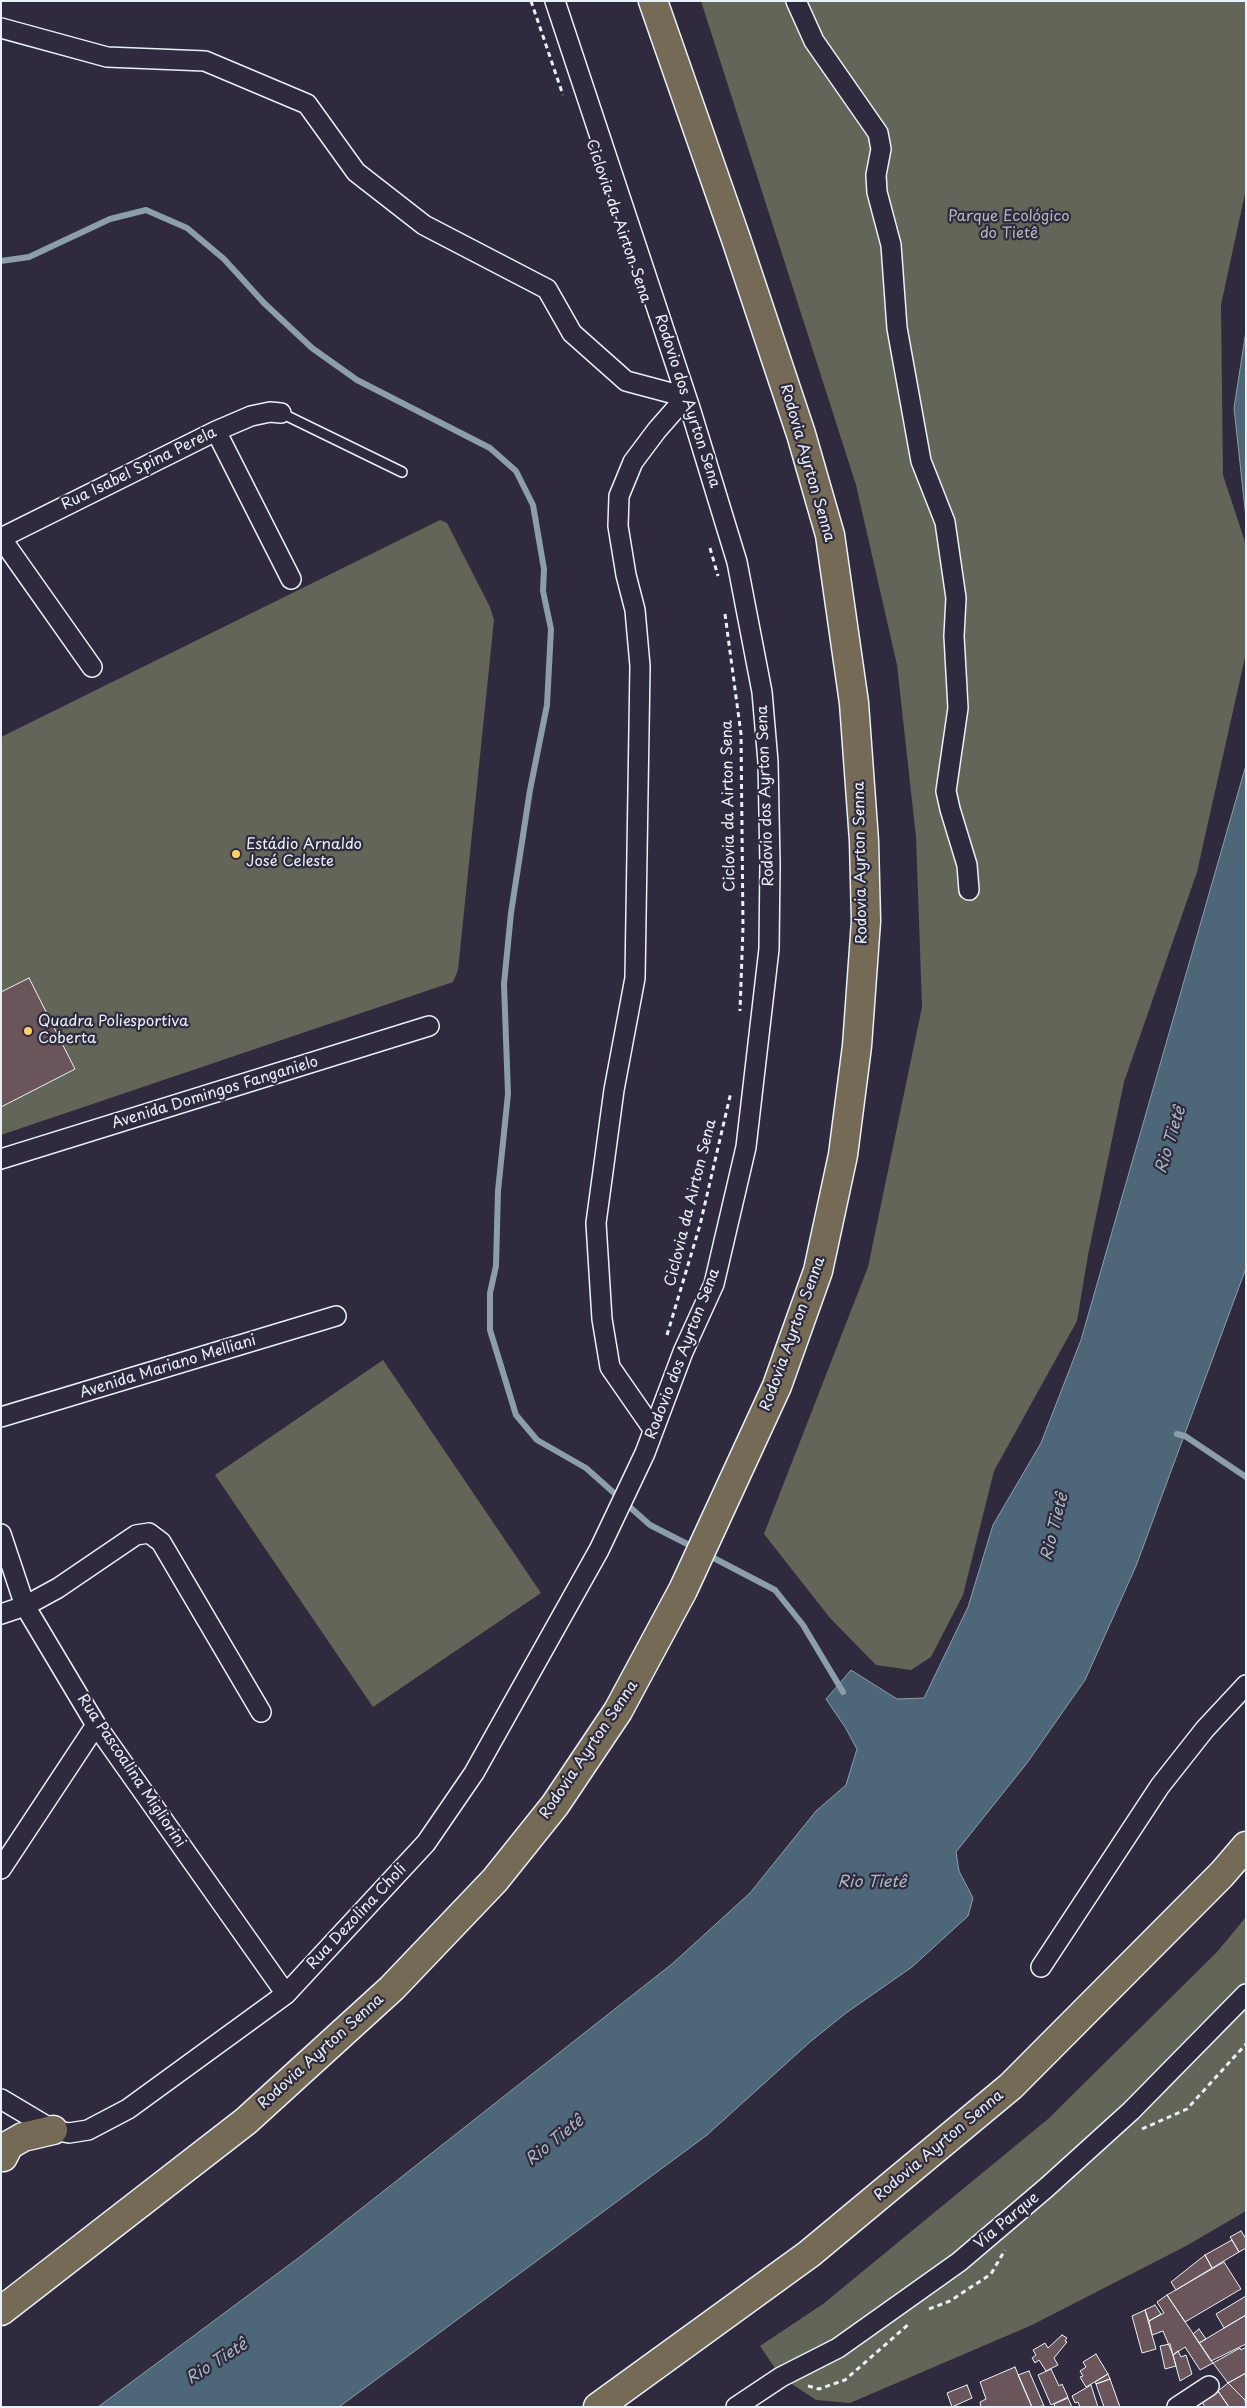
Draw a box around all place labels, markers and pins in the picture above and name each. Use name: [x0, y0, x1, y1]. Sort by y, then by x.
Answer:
place label: Estádio Arnaldo José Celeste: [246, 836, 362, 871]
marker: Estádio Arnaldo José Celeste: [230, 848, 242, 860]
place label: Quadra Poliesportiva Coberta: [38, 1013, 188, 1048]
marker: Quadra Poliesportiva Coberta: [22, 1025, 34, 1037]

